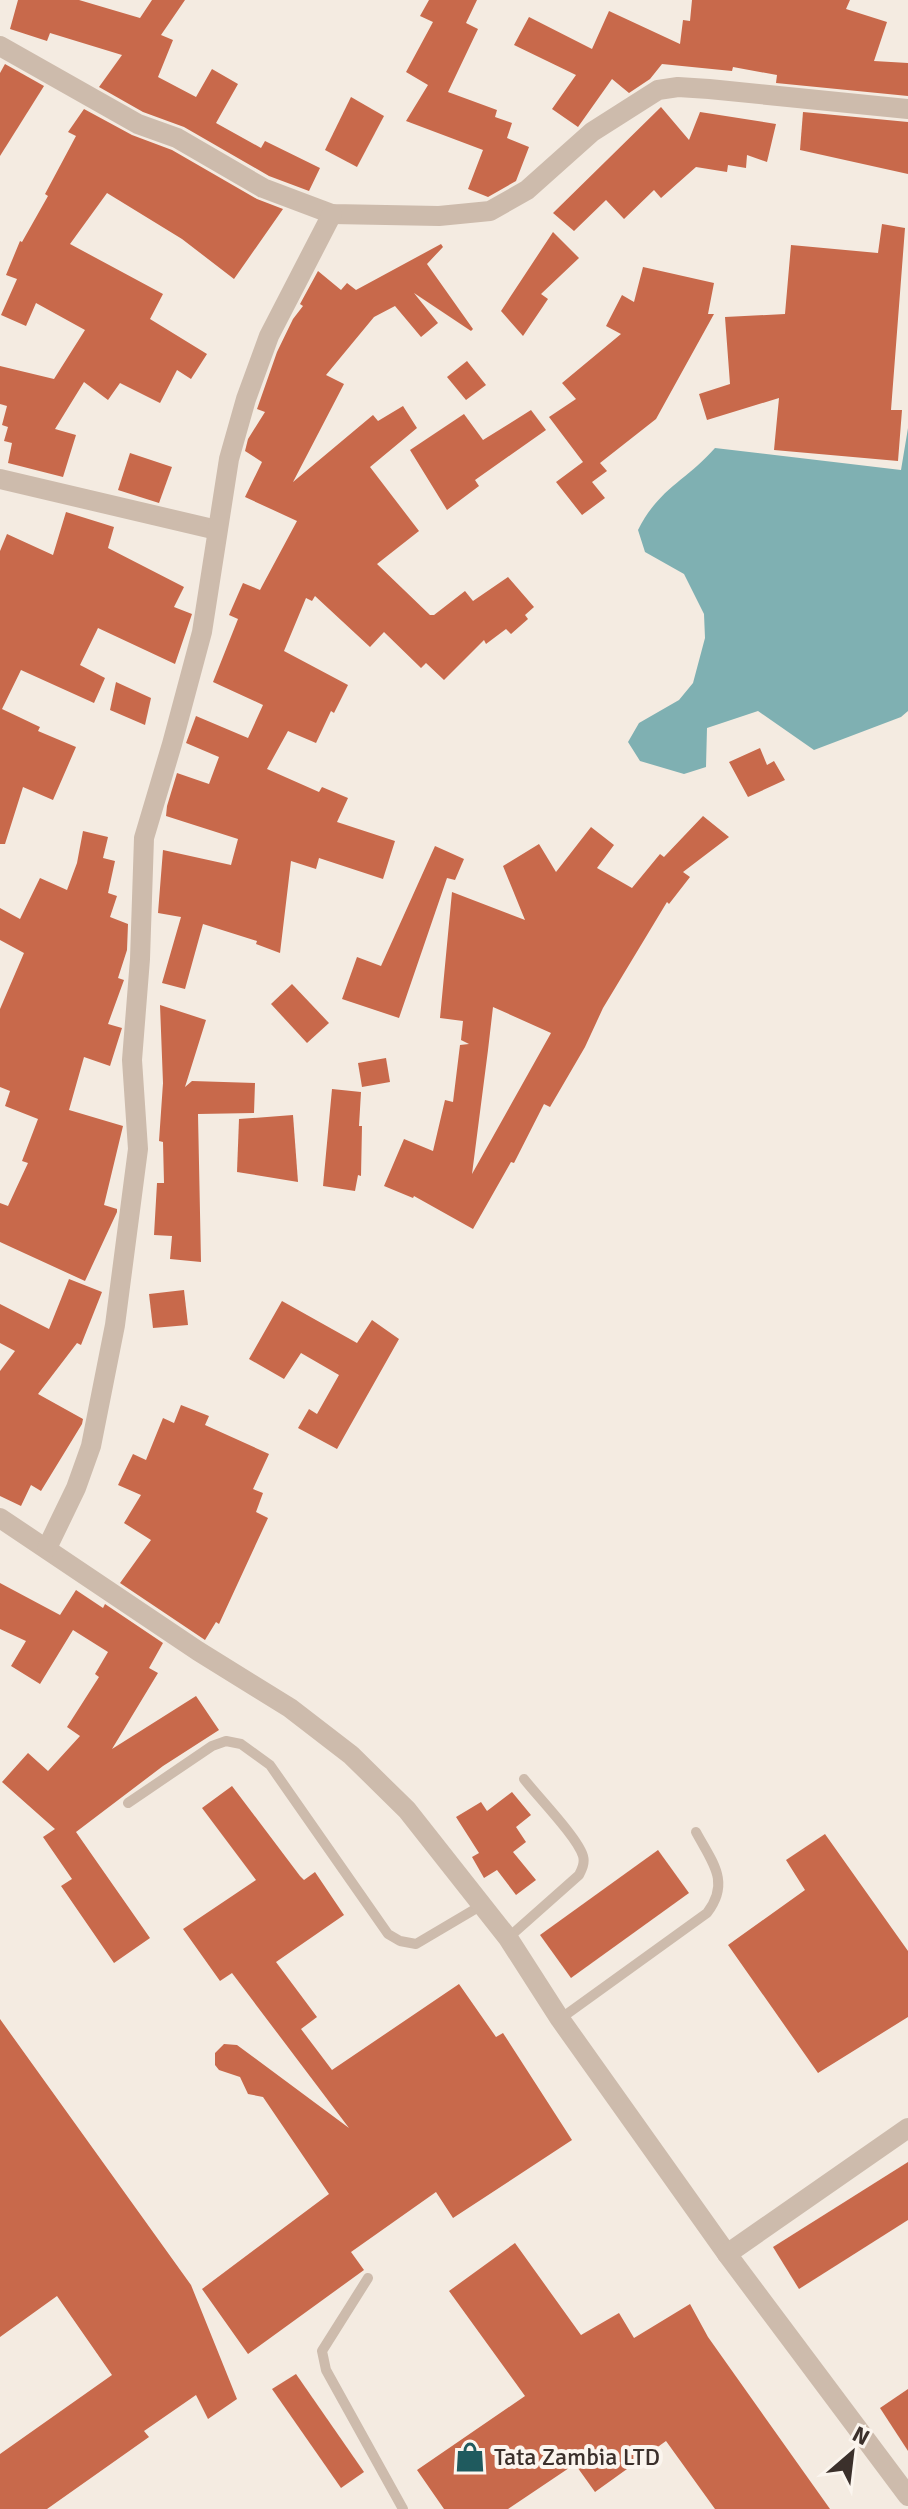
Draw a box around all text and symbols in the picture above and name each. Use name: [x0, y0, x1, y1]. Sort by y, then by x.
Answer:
north arrow: [812, 2413, 892, 2493]
text: N: [848, 2420, 874, 2451]
shop icon: Tata Zambia LTD: [453, 2440, 487, 2474]
place label: Tata Zambia LTD: [494, 2442, 660, 2472]

